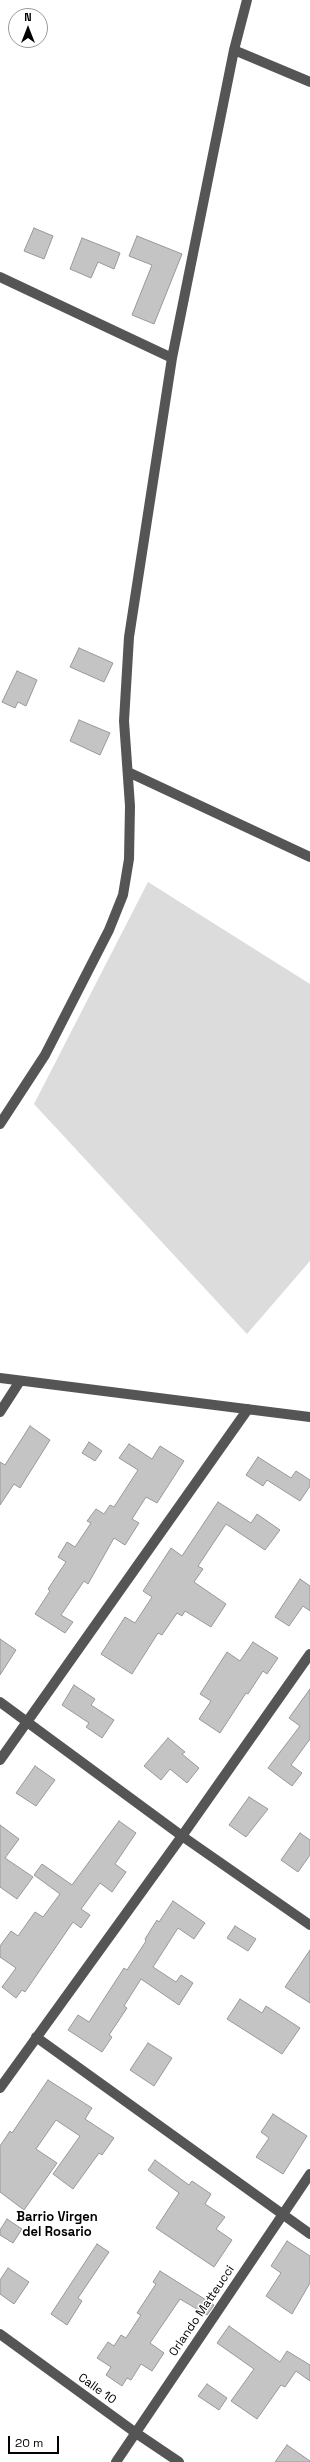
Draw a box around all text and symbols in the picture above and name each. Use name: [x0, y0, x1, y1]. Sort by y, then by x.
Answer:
north arrow: [8, 8, 48, 48]
text: N: [24, 10, 32, 24]
district label: Barrio Virgen del Rosario: [16, 2209, 98, 2240]
street label: Orlando Matteucci: [166, 2263, 238, 2359]
street label: Calle 10: [75, 2370, 119, 2408]
scale bar: [10, 2428, 61, 2454]
text: 20 m: [15, 2435, 43, 2451]

